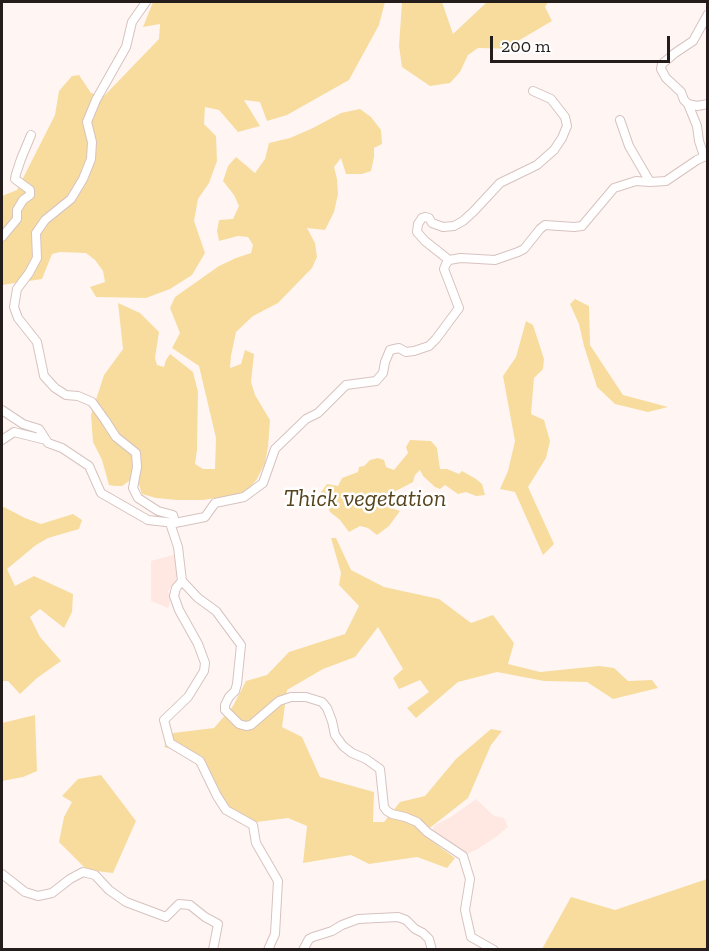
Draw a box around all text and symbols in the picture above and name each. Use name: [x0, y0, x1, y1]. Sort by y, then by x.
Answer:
scale bar: [493, 24, 673, 62]
text: 200 m: [501, 35, 551, 57]
park label: Thick vegetation: [284, 485, 446, 513]

